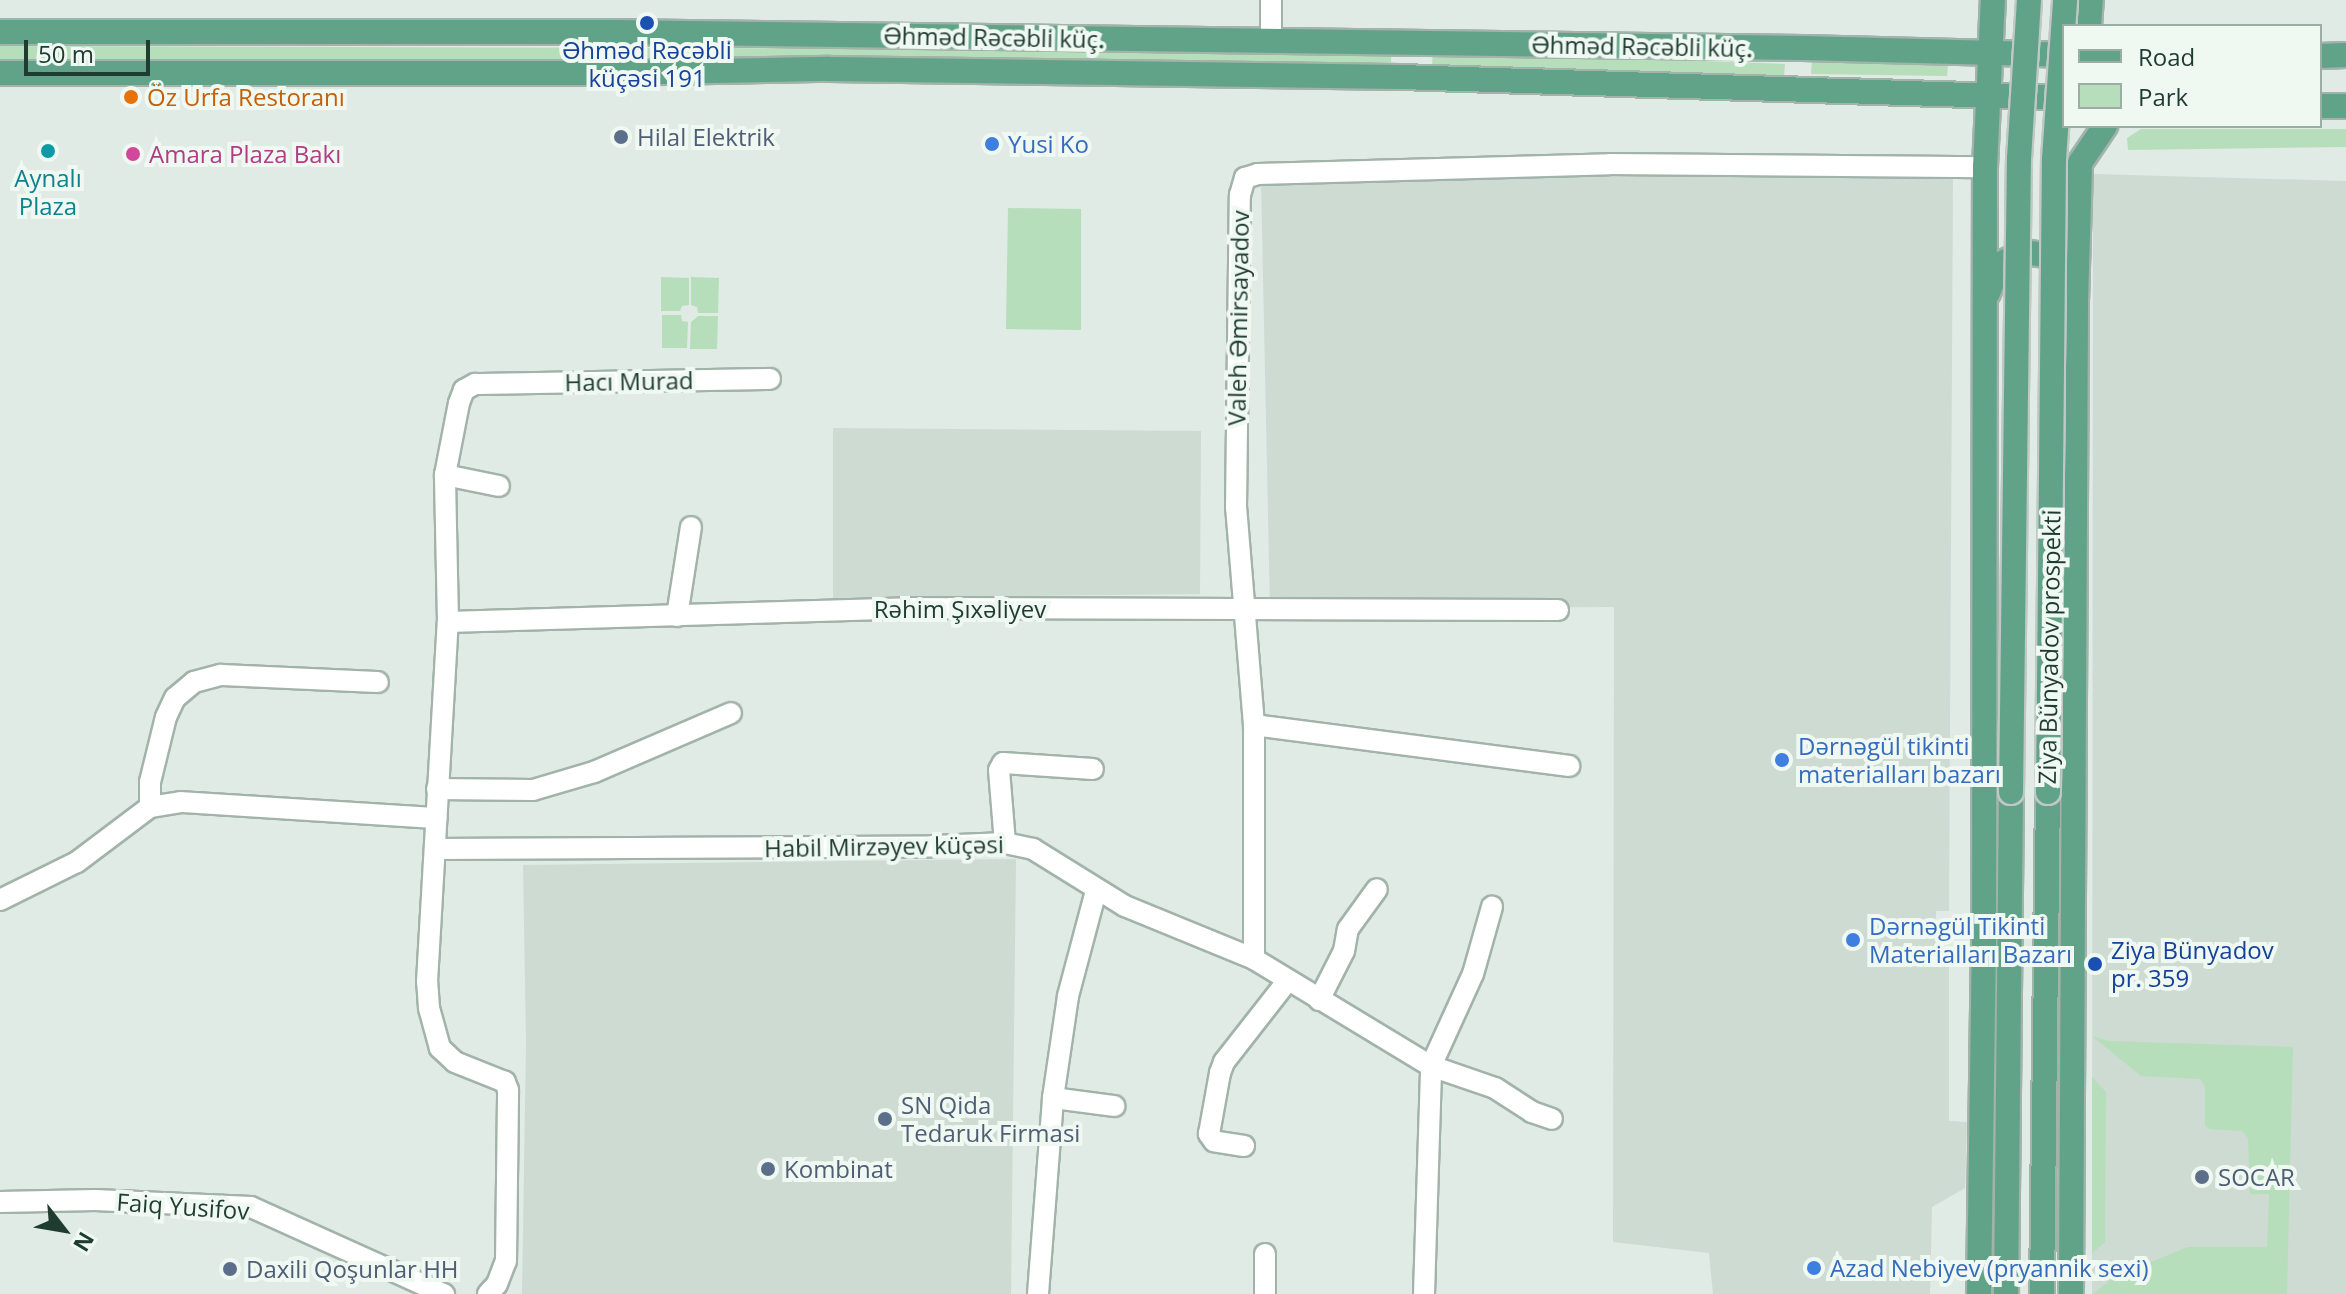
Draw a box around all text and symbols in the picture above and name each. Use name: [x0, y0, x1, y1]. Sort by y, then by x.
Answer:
marker: Əhməd Rəcəbli küçəsi 191: [638, 14, 656, 32]
street label: Əhməd Rəcəbli küç.: [883, 21, 1105, 53]
scale bar: [28, 24, 154, 74]
legend: [2062, 24, 2322, 128]
street label: Əhməd Rəcəbli küç.: [1531, 30, 1753, 62]
place label: Əhməd Rəcəbli küçəsi 191: [562, 36, 732, 92]
text: 50 m: [38, 37, 94, 70]
text: Road: [2138, 40, 2195, 73]
text: Park: [2138, 80, 2188, 113]
place label: Öz Urfa Restoranı: [147, 83, 345, 111]
marker: Öz Urfa Restoranı: [122, 88, 140, 106]
place label: Hilal Elektrik: [637, 123, 775, 151]
marker: Hilal Elektrik: [612, 128, 630, 146]
place label: Yusi Ko: [1008, 130, 1089, 158]
marker: Yusi Ko: [983, 135, 1001, 153]
place label: Amara Plaza Bakı: [149, 140, 341, 168]
marker: Aynalı Plaza: [39, 142, 57, 160]
marker: Amara Plaza Bakı: [124, 145, 142, 163]
place label: Aynalı Plaza: [14, 164, 82, 220]
street label: Valeh Əmirsayadov: [1222, 210, 1254, 426]
street label: Hacı Murad: [564, 365, 694, 397]
street label: Ziya Bünyadov prospekti: [2032, 509, 2066, 785]
street label: Rəhim Şıxəliyev: [874, 595, 1046, 623]
place label: Dərnəgül tikinti materialları bazarı: [1798, 732, 2001, 788]
marker: Dərnəgül tikinti materialları bazarı: [1773, 751, 1791, 769]
street label: Habil Mirzəyev küçəsi: [764, 830, 1004, 862]
place label: Dərnəgül Tikinti Materialları Bazarı: [1869, 912, 2072, 968]
marker: Dərnəgül Tikinti Materialları Bazarı: [1844, 931, 1862, 949]
place label: Ziya Bünyadov pr. 359: [2111, 936, 2274, 992]
marker: Ziya Bünyadov pr. 359: [2086, 955, 2104, 973]
place label: SN Qida Tedaruk Firmasi: [901, 1091, 1080, 1147]
marker: SN Qida Tedaruk Firmasi: [876, 1110, 894, 1128]
place label: Kombinat: [784, 1155, 893, 1183]
marker: Kombinat: [759, 1160, 777, 1178]
place label: SOCAR: [2218, 1163, 2295, 1191]
marker: SOCAR: [2193, 1168, 2211, 1186]
street label: Faiq Yusifov: [116, 1187, 250, 1225]
north arrow: [24, 1190, 104, 1270]
text: N: [67, 1227, 102, 1258]
place label: Azad Nebiyev (pryannik sexi): [1830, 1254, 2149, 1282]
place label: Daxili Qoşunlar HH: [246, 1255, 459, 1283]
marker: Azad Nebiyev (pryannik sexi): [1805, 1259, 1823, 1277]
marker: Daxili Qoşunlar HH: [221, 1260, 239, 1278]

